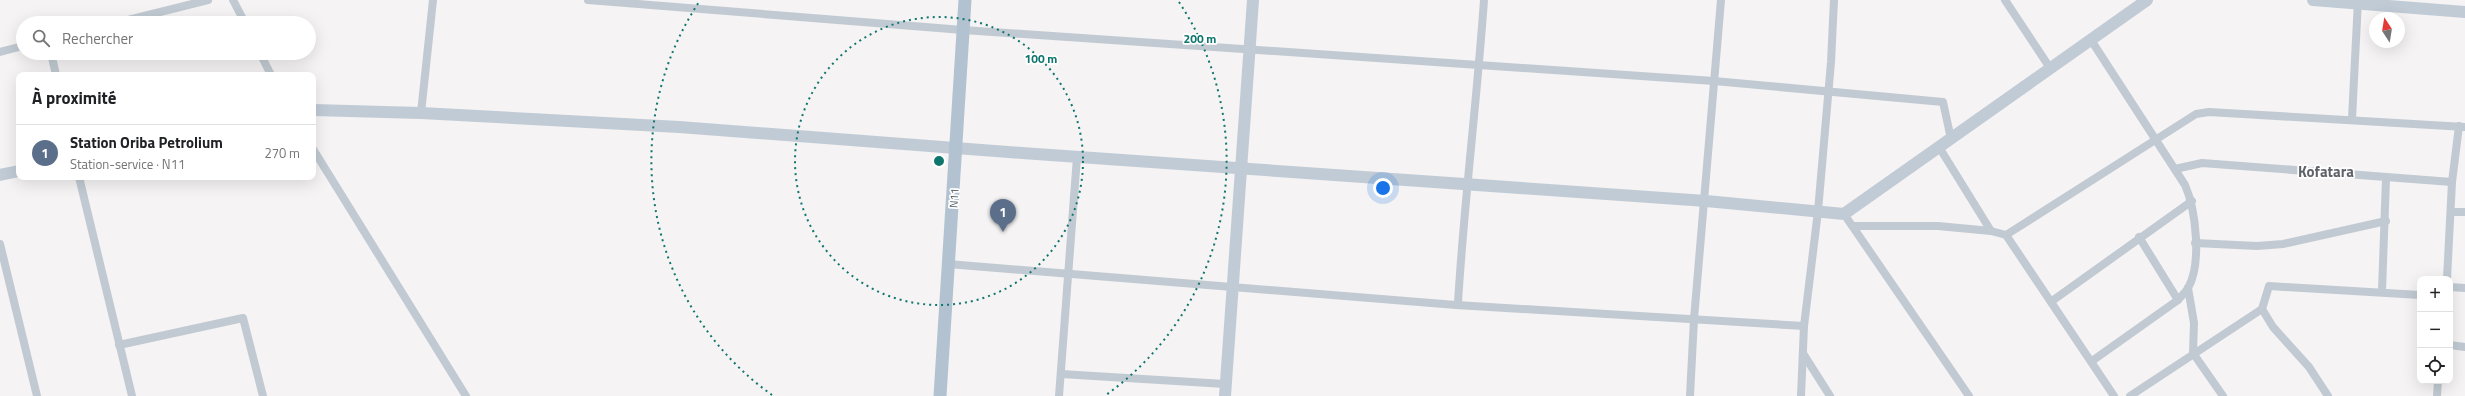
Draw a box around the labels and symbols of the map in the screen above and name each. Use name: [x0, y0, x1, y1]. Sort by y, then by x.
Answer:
north arrow: [2369, 12, 2405, 48]
text: 200 m: [1184, 29, 1216, 48]
text: 100 m: [1025, 49, 1057, 68]
centre of rings: [932, 154, 946, 168]
district label: Kofatara: [2298, 160, 2354, 183]
your location: [1373, 178, 1393, 198]
street label: N11: [945, 188, 963, 208]
pin: 1: [990, 199, 1016, 232]

